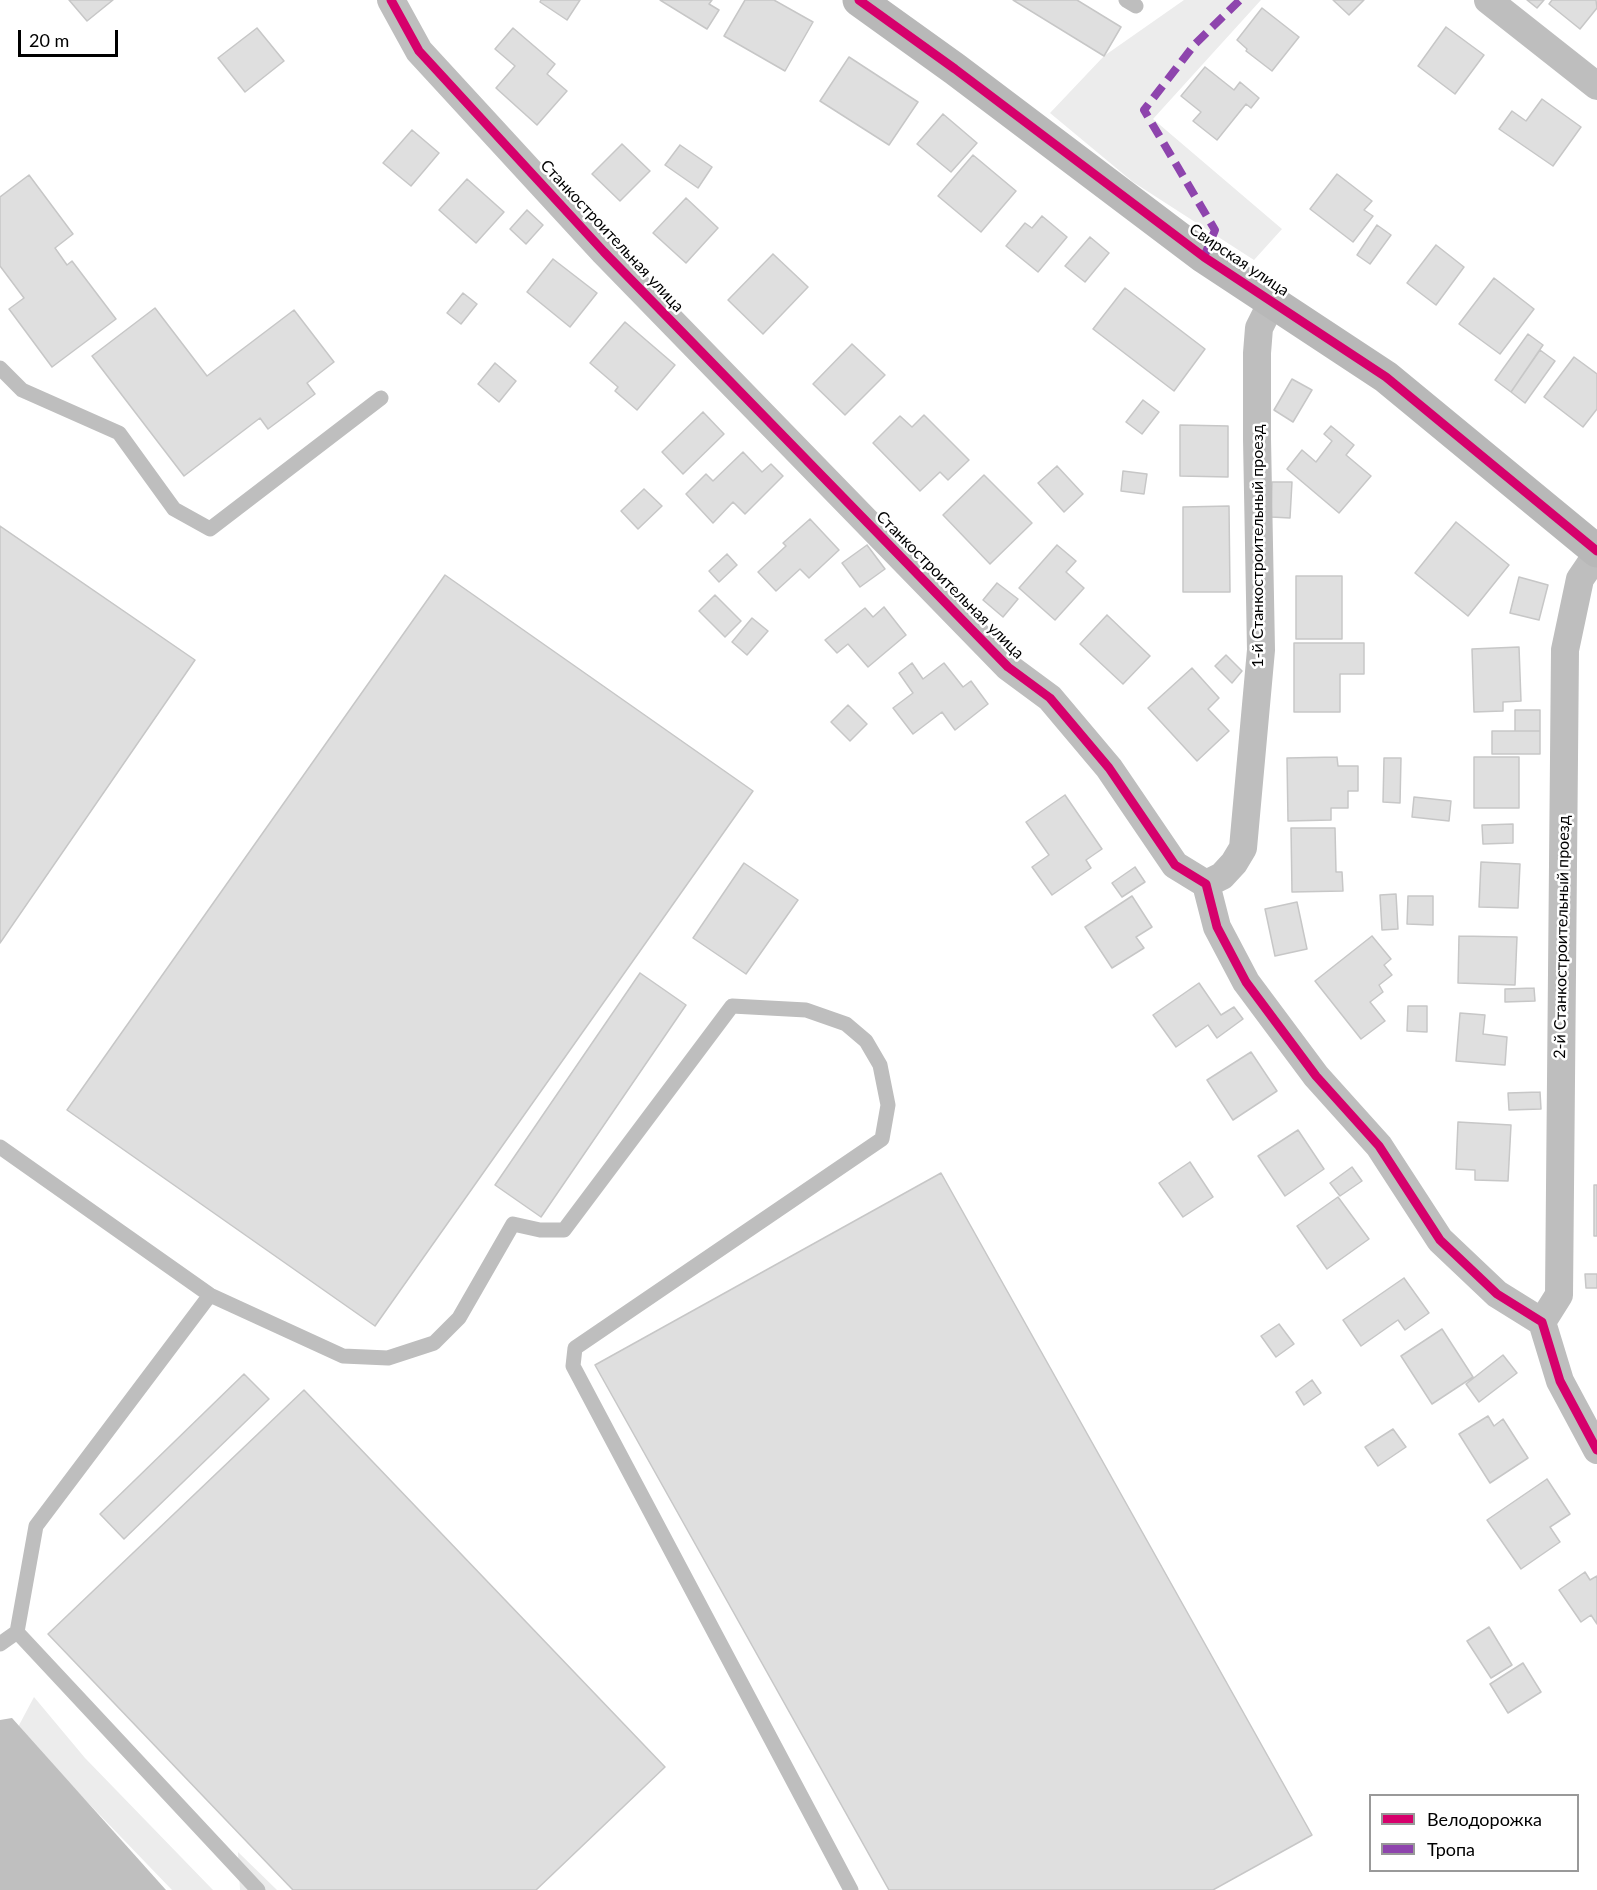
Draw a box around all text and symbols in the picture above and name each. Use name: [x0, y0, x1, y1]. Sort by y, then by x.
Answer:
scale bar: [21, 18, 122, 56]
text: 20 m: [29, 29, 69, 51]
street label: Станкостроительная улица: [536, 156, 688, 316]
street label: Свирская улица: [1185, 220, 1293, 300]
street label: 1-й Станкостроительный проезд: [1248, 424, 1268, 668]
street label: Станкостроительная улица: [872, 507, 1028, 663]
street label: 2-й Станкостроительный проезд: [1550, 815, 1574, 1059]
legend: [1369, 1794, 1579, 1872]
text: Велодорожка: [1427, 1808, 1542, 1830]
text: Тропа: [1427, 1838, 1475, 1860]

